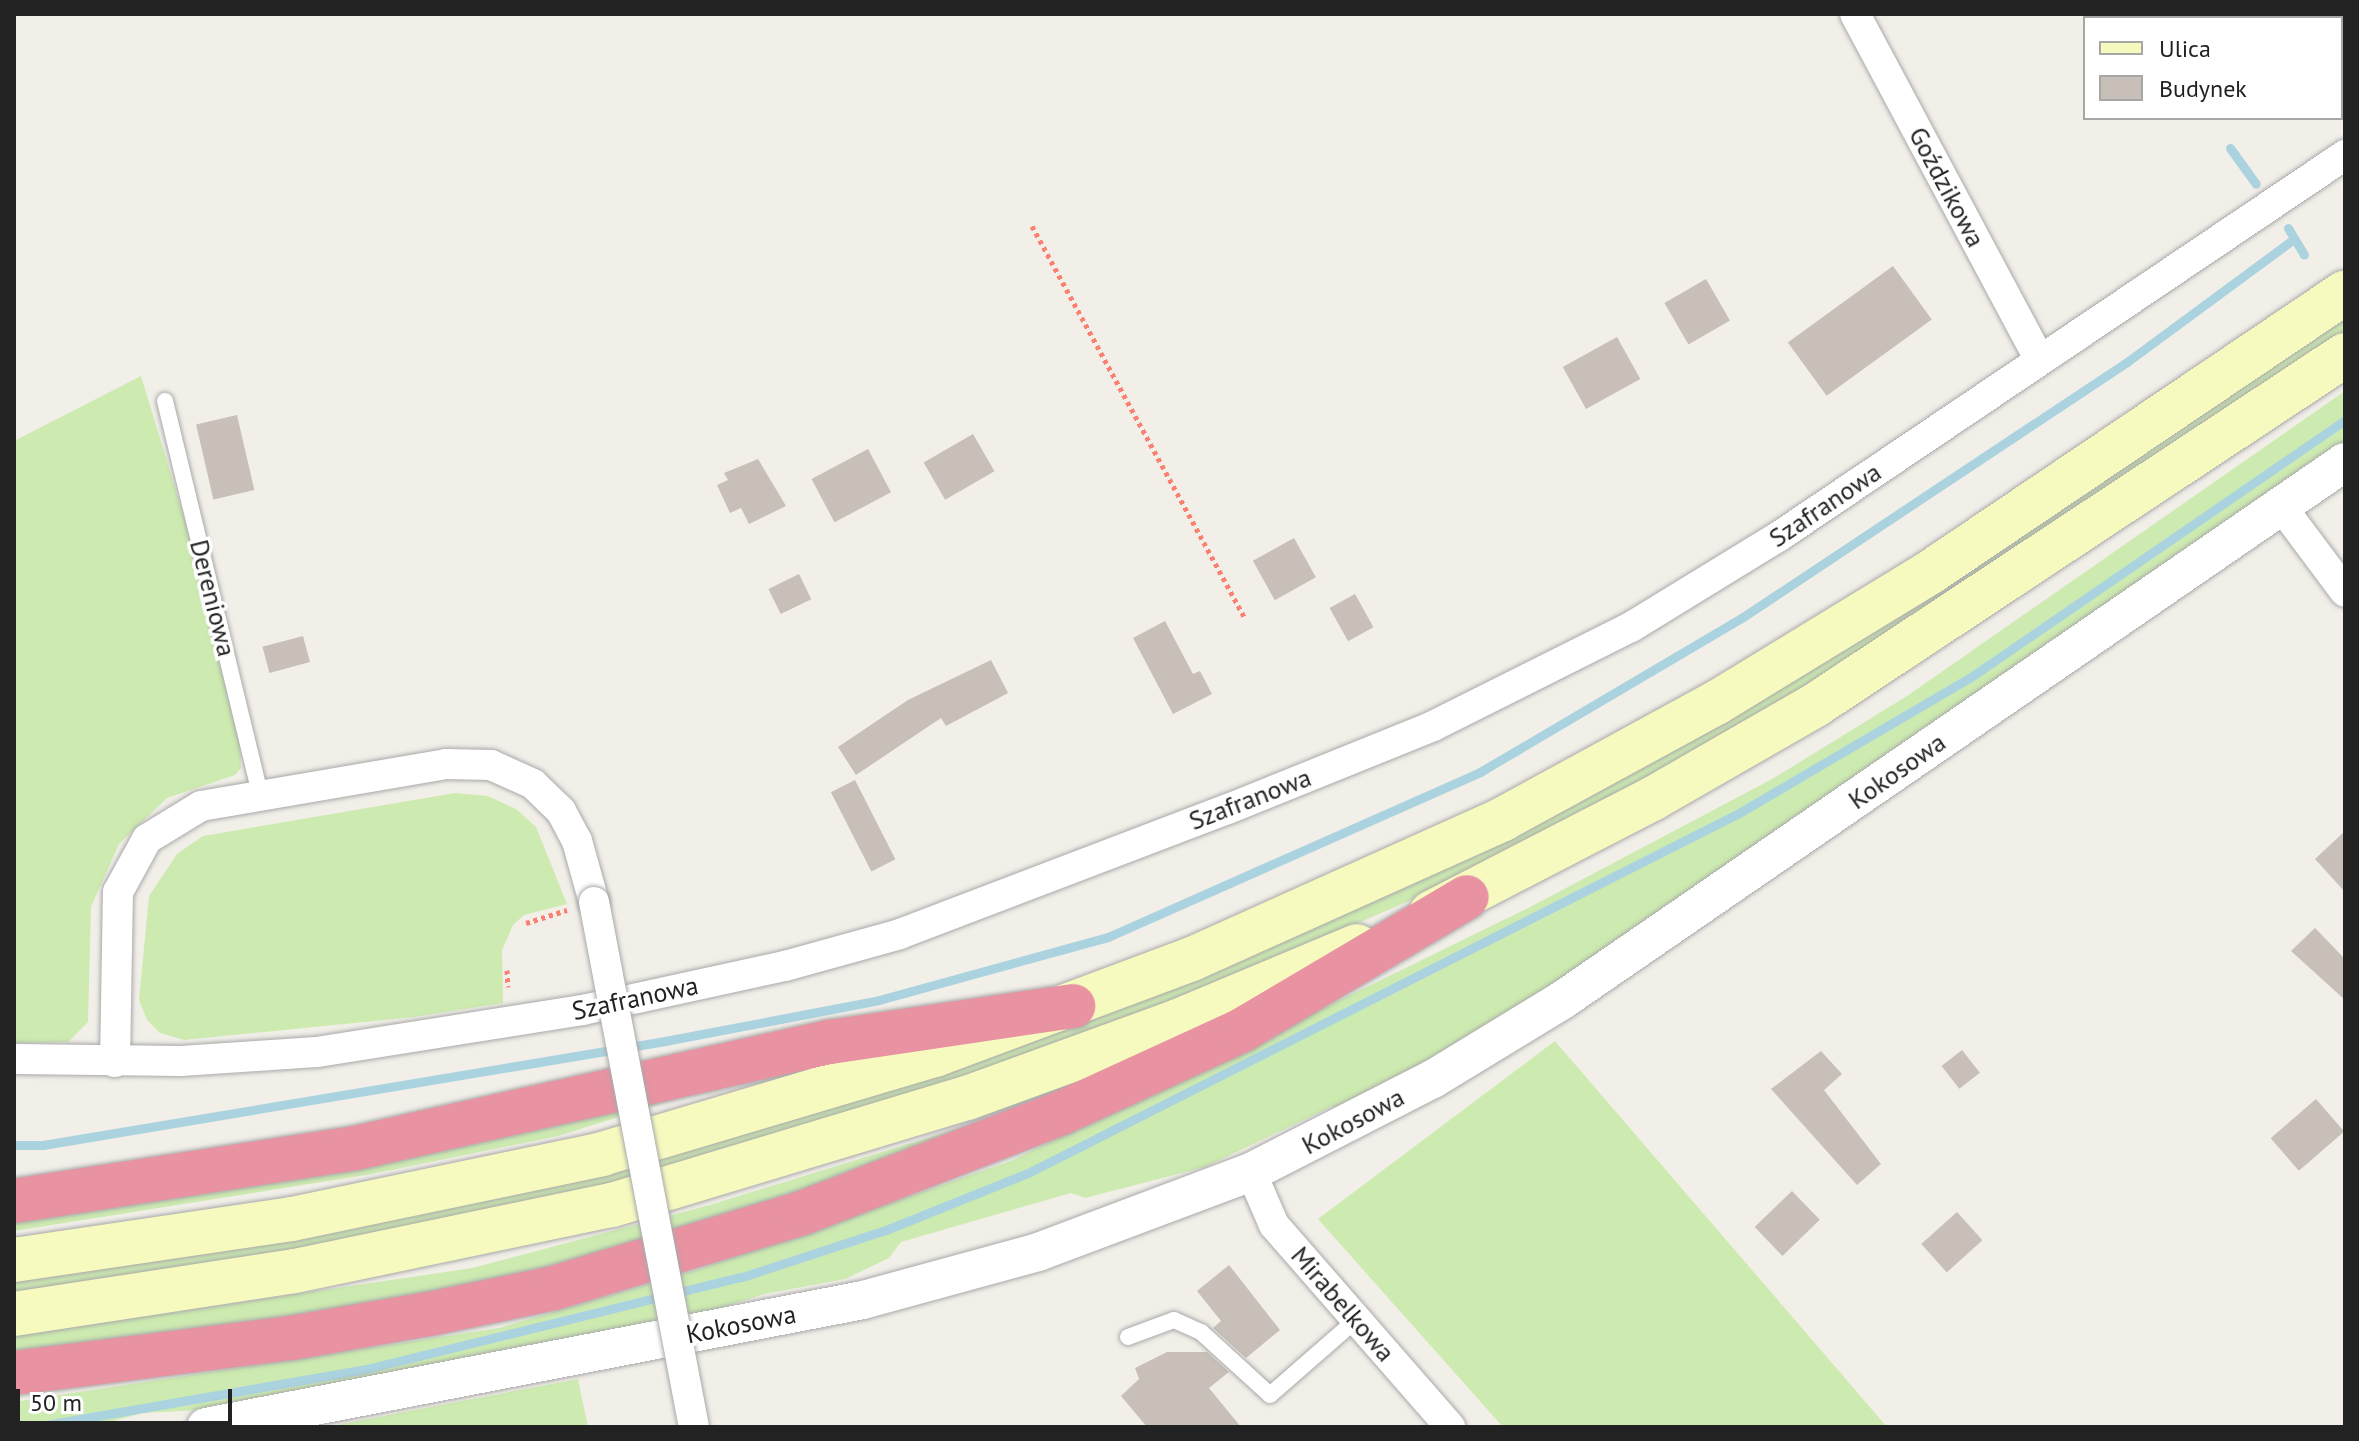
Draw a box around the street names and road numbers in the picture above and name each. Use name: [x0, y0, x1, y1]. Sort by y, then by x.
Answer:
street label: Goździkowa: [1902, 122, 1992, 252]
street label: Szafranowa: [1763, 456, 1887, 554]
street label: Dereniowa: [183, 536, 243, 660]
street label: Kokosowa: [1842, 726, 1952, 816]
street label: Szafranowa: [1185, 761, 1315, 837]
street label: Szafranowa: [569, 969, 701, 1027]
street label: Kokosowa: [1297, 1081, 1409, 1161]
street label: Mirabelkowa: [1285, 1240, 1401, 1368]
street label: Kokosowa: [683, 1298, 799, 1350]

